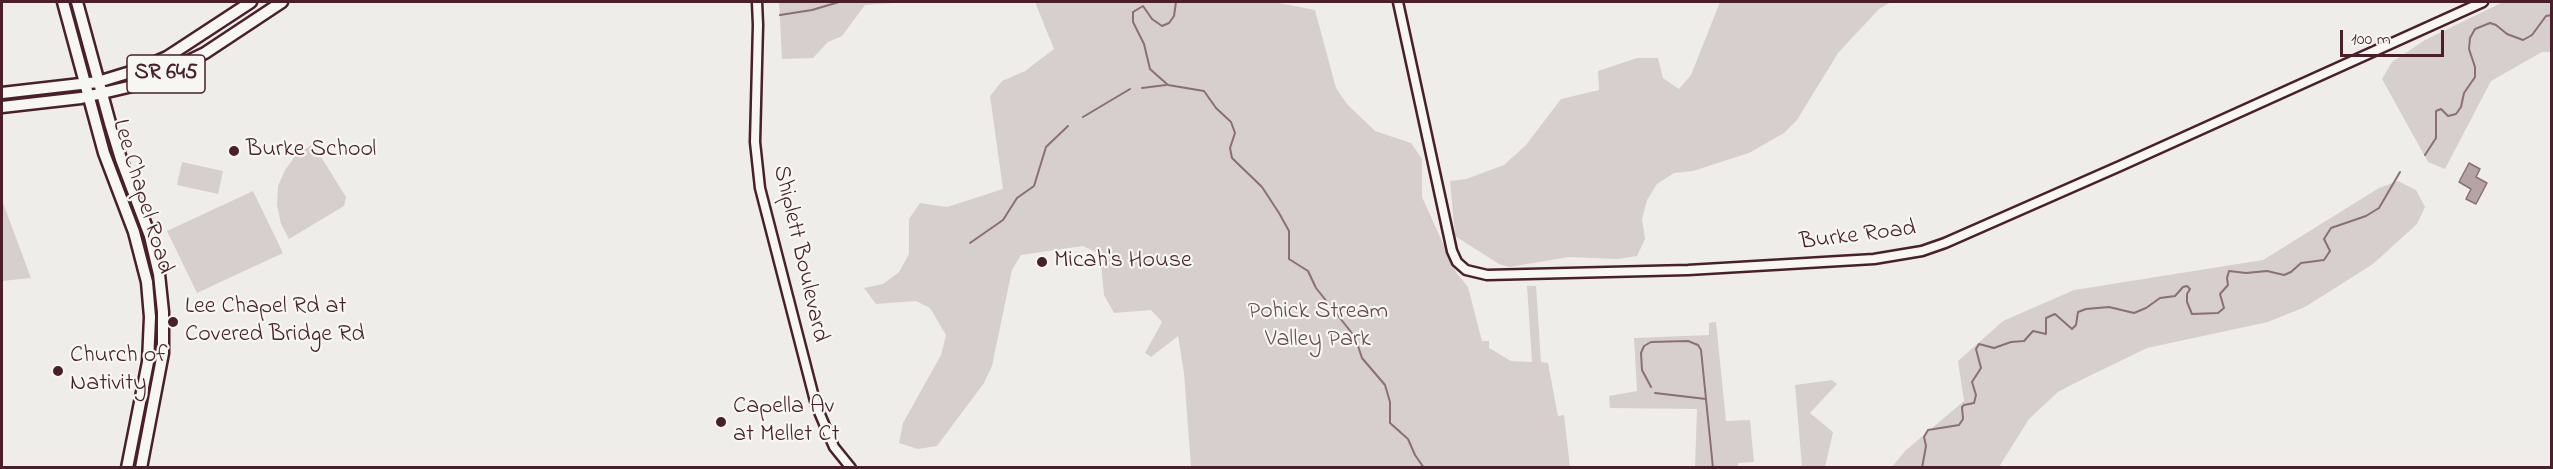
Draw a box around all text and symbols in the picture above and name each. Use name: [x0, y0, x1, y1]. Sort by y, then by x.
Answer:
scale bar: [2343, 18, 2446, 56]
text: 100 m: [2351, 27, 2391, 53]
road number: SR 645: [127, 55, 205, 93]
street label: Lee Chapel Road: [104, 116, 178, 278]
place label: Burke School: [246, 137, 376, 165]
marker: Burke School: [227, 144, 241, 158]
street label: Shiplett Boulevard: [765, 163, 833, 345]
street label: Burke Road: [1798, 216, 1918, 258]
place label: Micah's House: [1054, 248, 1192, 276]
marker: Micah's House: [1035, 255, 1049, 269]
place label: Lee Chapel Rd at Covered Bridge Rd: [185, 294, 365, 350]
park label: Pohick Stream Valley Park: [1248, 299, 1388, 355]
marker: Lee Chapel Rd at Covered Bridge Rd: [166, 315, 180, 329]
place label: Church of Nativity: [70, 343, 167, 399]
marker: Church of Nativity: [51, 364, 65, 378]
place label: Capella Av at Mellet Ct: [733, 394, 839, 450]
marker: Capella Av at Mellet Ct: [714, 415, 728, 429]

